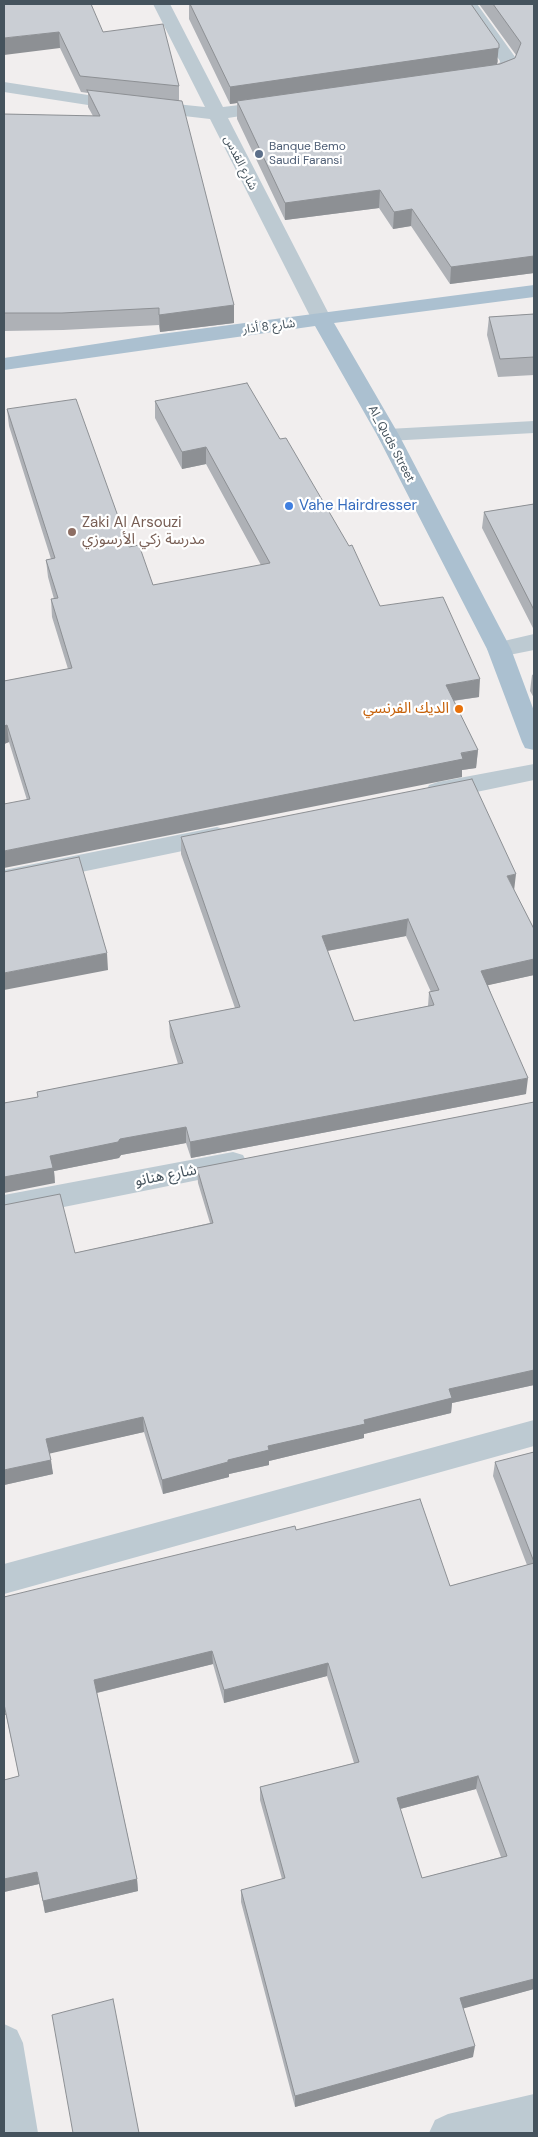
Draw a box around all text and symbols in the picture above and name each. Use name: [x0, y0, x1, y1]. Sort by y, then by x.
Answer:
street label: شارع القدس: [220, 133, 260, 193]
place label: Banque Bemo Saudi Faransi: [269, 140, 346, 168]
marker: Banque Bemo Saudi Faransi: [253, 148, 265, 160]
street label: شارع 8 أذار: [242, 317, 296, 337]
street label: Al_Quds Street: [365, 403, 417, 485]
place label: Vahe Hairdresser: [299, 497, 417, 515]
marker: Vahe Hairdresser: [283, 500, 295, 512]
place label: Zaki Al Arsouzi مدرسة زكي الأرسوزي: [82, 514, 205, 549]
marker: Zaki Al Arsouzi مدرسة زكي الأرسوزي: [66, 526, 78, 538]
place label: الديك الفرنسي: [363, 700, 449, 718]
marker: الديك الفرنسي: [453, 703, 465, 715]
street label: شارع هنانو: [134, 1161, 198, 1191]

